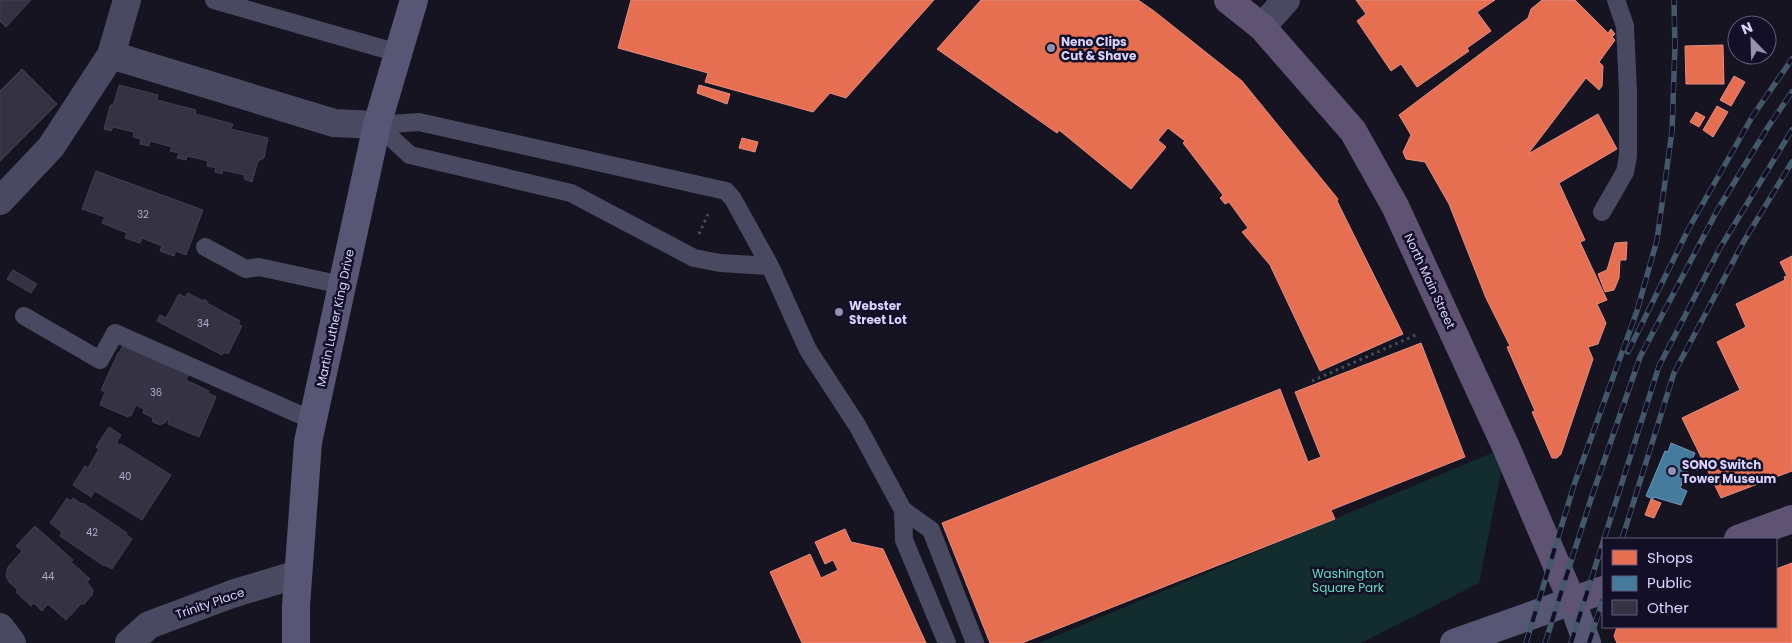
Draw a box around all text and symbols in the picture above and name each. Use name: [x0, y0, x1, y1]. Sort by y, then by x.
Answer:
north arrow: [1727, 15, 1777, 65]
text: N: [1738, 17, 1756, 39]
place label: Neno Clips Cut & Shave: [1061, 33, 1137, 64]
marker: Neno Clips Cut & Shave: [1045, 42, 1057, 54]
house number: 32: [137, 207, 149, 222]
street label: North Main Street: [1400, 231, 1460, 331]
street label: Martin Luther King Drive: [312, 248, 358, 388]
place label: Webster Street Lot: [849, 297, 907, 328]
marker: Webster Street Lot: [833, 306, 845, 318]
house number: 34: [197, 316, 209, 331]
house number: 36: [150, 385, 162, 400]
place label: SONO Switch Tower Museum: [1682, 456, 1776, 487]
marker: SONO Switch Tower Museum: [1666, 465, 1678, 477]
house number: 40: [119, 469, 131, 484]
house number: 42: [86, 525, 98, 540]
legend: [1602, 538, 1777, 628]
text: Shops: [1647, 547, 1693, 568]
park label: Washington Square Park: [1312, 565, 1385, 596]
house number: 44: [42, 569, 54, 584]
text: Public: [1647, 572, 1692, 593]
street label: Trinity Place: [173, 583, 247, 623]
text: Other: [1647, 597, 1689, 618]

